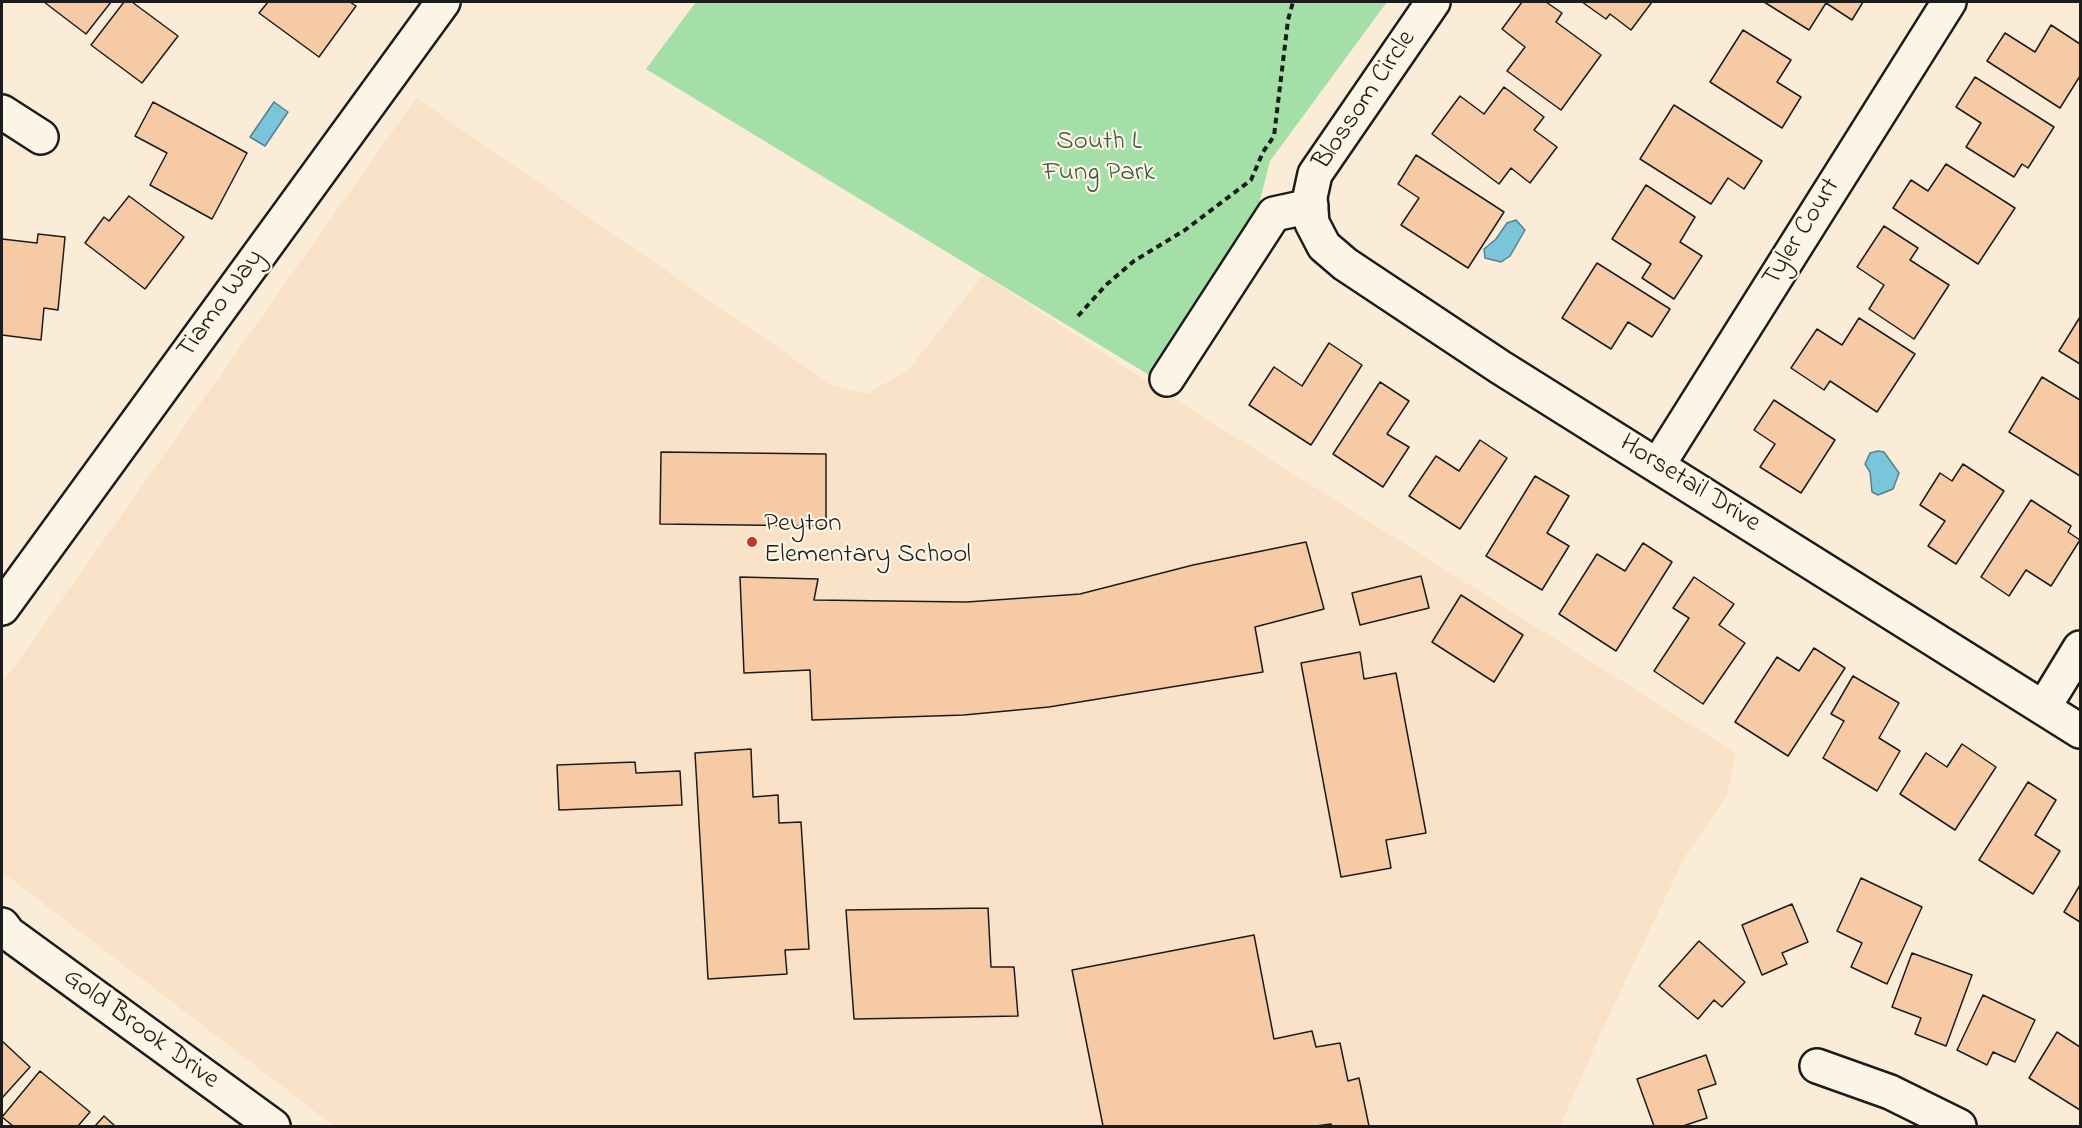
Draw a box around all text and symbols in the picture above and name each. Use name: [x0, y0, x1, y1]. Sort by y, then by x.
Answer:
street label: Blossom Circle: [1308, 25, 1424, 177]
park label: South L Fung Park: [1043, 128, 1155, 191]
street label: Tyler Court: [1757, 173, 1849, 293]
street label: Tiamo Way: [172, 244, 272, 366]
street label: Horsetail Drive: [1613, 429, 1765, 541]
place label: Peyton Elementary School: [764, 510, 971, 573]
marker: Peyton Elementary School: [745, 535, 759, 549]
street label: Gold Brook Drive: [55, 962, 225, 1098]

